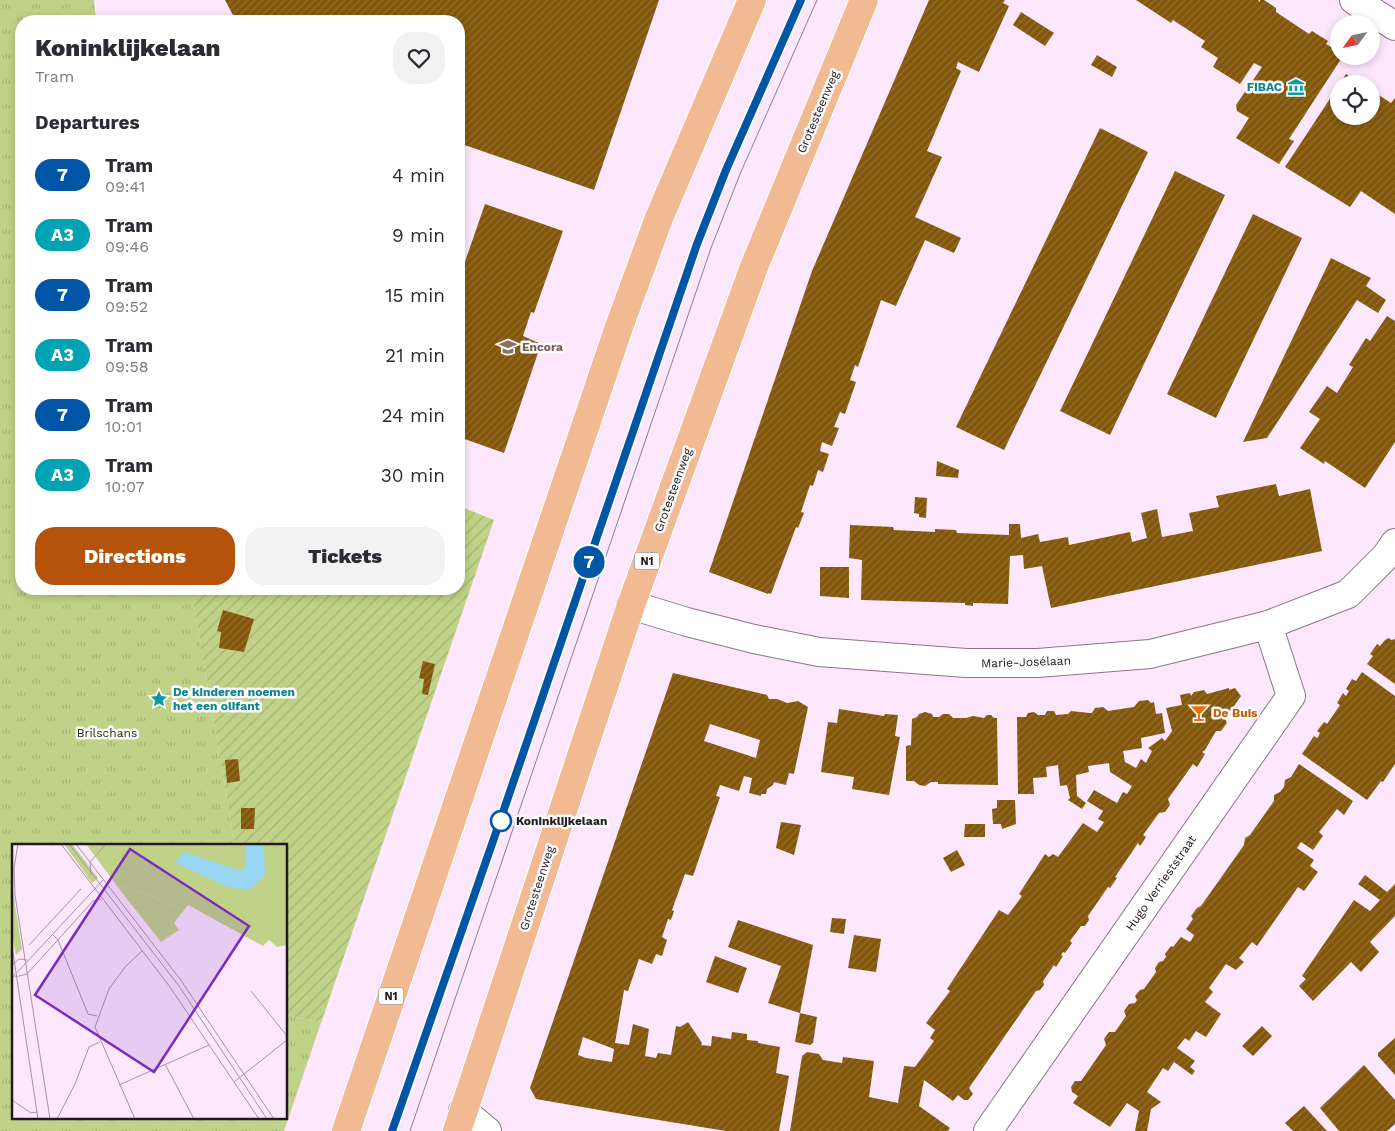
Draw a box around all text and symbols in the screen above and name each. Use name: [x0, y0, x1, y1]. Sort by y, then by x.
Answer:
north arrow: [1330, 15, 1380, 65]
map controls: [1330, 15, 1380, 125]
button: heart: [393, 32, 445, 84]
text: Koninklijkelaan: [35, 34, 220, 62]
text: Tram: [35, 67, 74, 86]
street label: Grotesteenweg: [794, 68, 842, 155]
button: locate: [1330, 75, 1380, 125]
museum icon: FIBAC: [1286, 77, 1306, 97]
place label: FIBAC: [1247, 80, 1282, 94]
text: Departures: [35, 111, 140, 134]
text: Tram: [105, 154, 153, 177]
text: 7: [57, 164, 68, 185]
text: 4 min: [392, 164, 445, 187]
text: 09:41: [105, 177, 145, 196]
text: Tram: [105, 214, 153, 237]
text: A3: [51, 224, 74, 245]
text: 9 min: [392, 224, 445, 247]
text: 09:46: [105, 237, 149, 256]
text: Tram: [105, 274, 153, 297]
text: 7: [57, 284, 68, 305]
text: 15 min: [385, 284, 445, 307]
text: 09:52: [105, 297, 148, 316]
text: Tram: [105, 334, 153, 357]
school or university icon: Encora: [498, 337, 518, 357]
place label: Encora: [522, 340, 563, 354]
text: A3: [51, 344, 74, 365]
text: 21 min: [385, 344, 445, 367]
text: 09:58: [105, 357, 149, 376]
text: Tram: [105, 394, 153, 417]
text: 7: [57, 404, 68, 425]
text: 24 min: [381, 404, 445, 427]
text: 10:01: [105, 417, 142, 436]
street label: Grotesteenweg: [651, 446, 695, 534]
text: Tram: [105, 454, 153, 477]
text: A3: [51, 464, 74, 485]
text: 30 min: [381, 464, 445, 487]
text: 10:07: [105, 477, 145, 496]
button: Directions: [35, 527, 235, 585]
button: Tickets: [245, 527, 445, 585]
line badge: 7: [573, 546, 605, 578]
text: 7: [584, 551, 594, 572]
road number: N1: [634, 552, 660, 570]
street label: Marie-Josélaan: [981, 653, 1071, 671]
place label: De kinderen noemen het een olifant: [173, 685, 295, 713]
place icon: De kinderen noemen het een olifant: [149, 689, 169, 709]
bar icon: De Buis: [1189, 703, 1209, 723]
place label: De Buis: [1213, 706, 1258, 720]
park label: Brilschans: [77, 726, 137, 740]
marker: Koninklijkelaan: [490, 810, 512, 832]
place label: Koninklijkelaan: [516, 814, 607, 828]
street label: Hugo Verrieststraat: [1123, 833, 1199, 933]
street label: Grotesteenweg: [517, 843, 557, 932]
inset map: [12, 844, 288, 1118]
road number: N1: [378, 988, 404, 1004]

